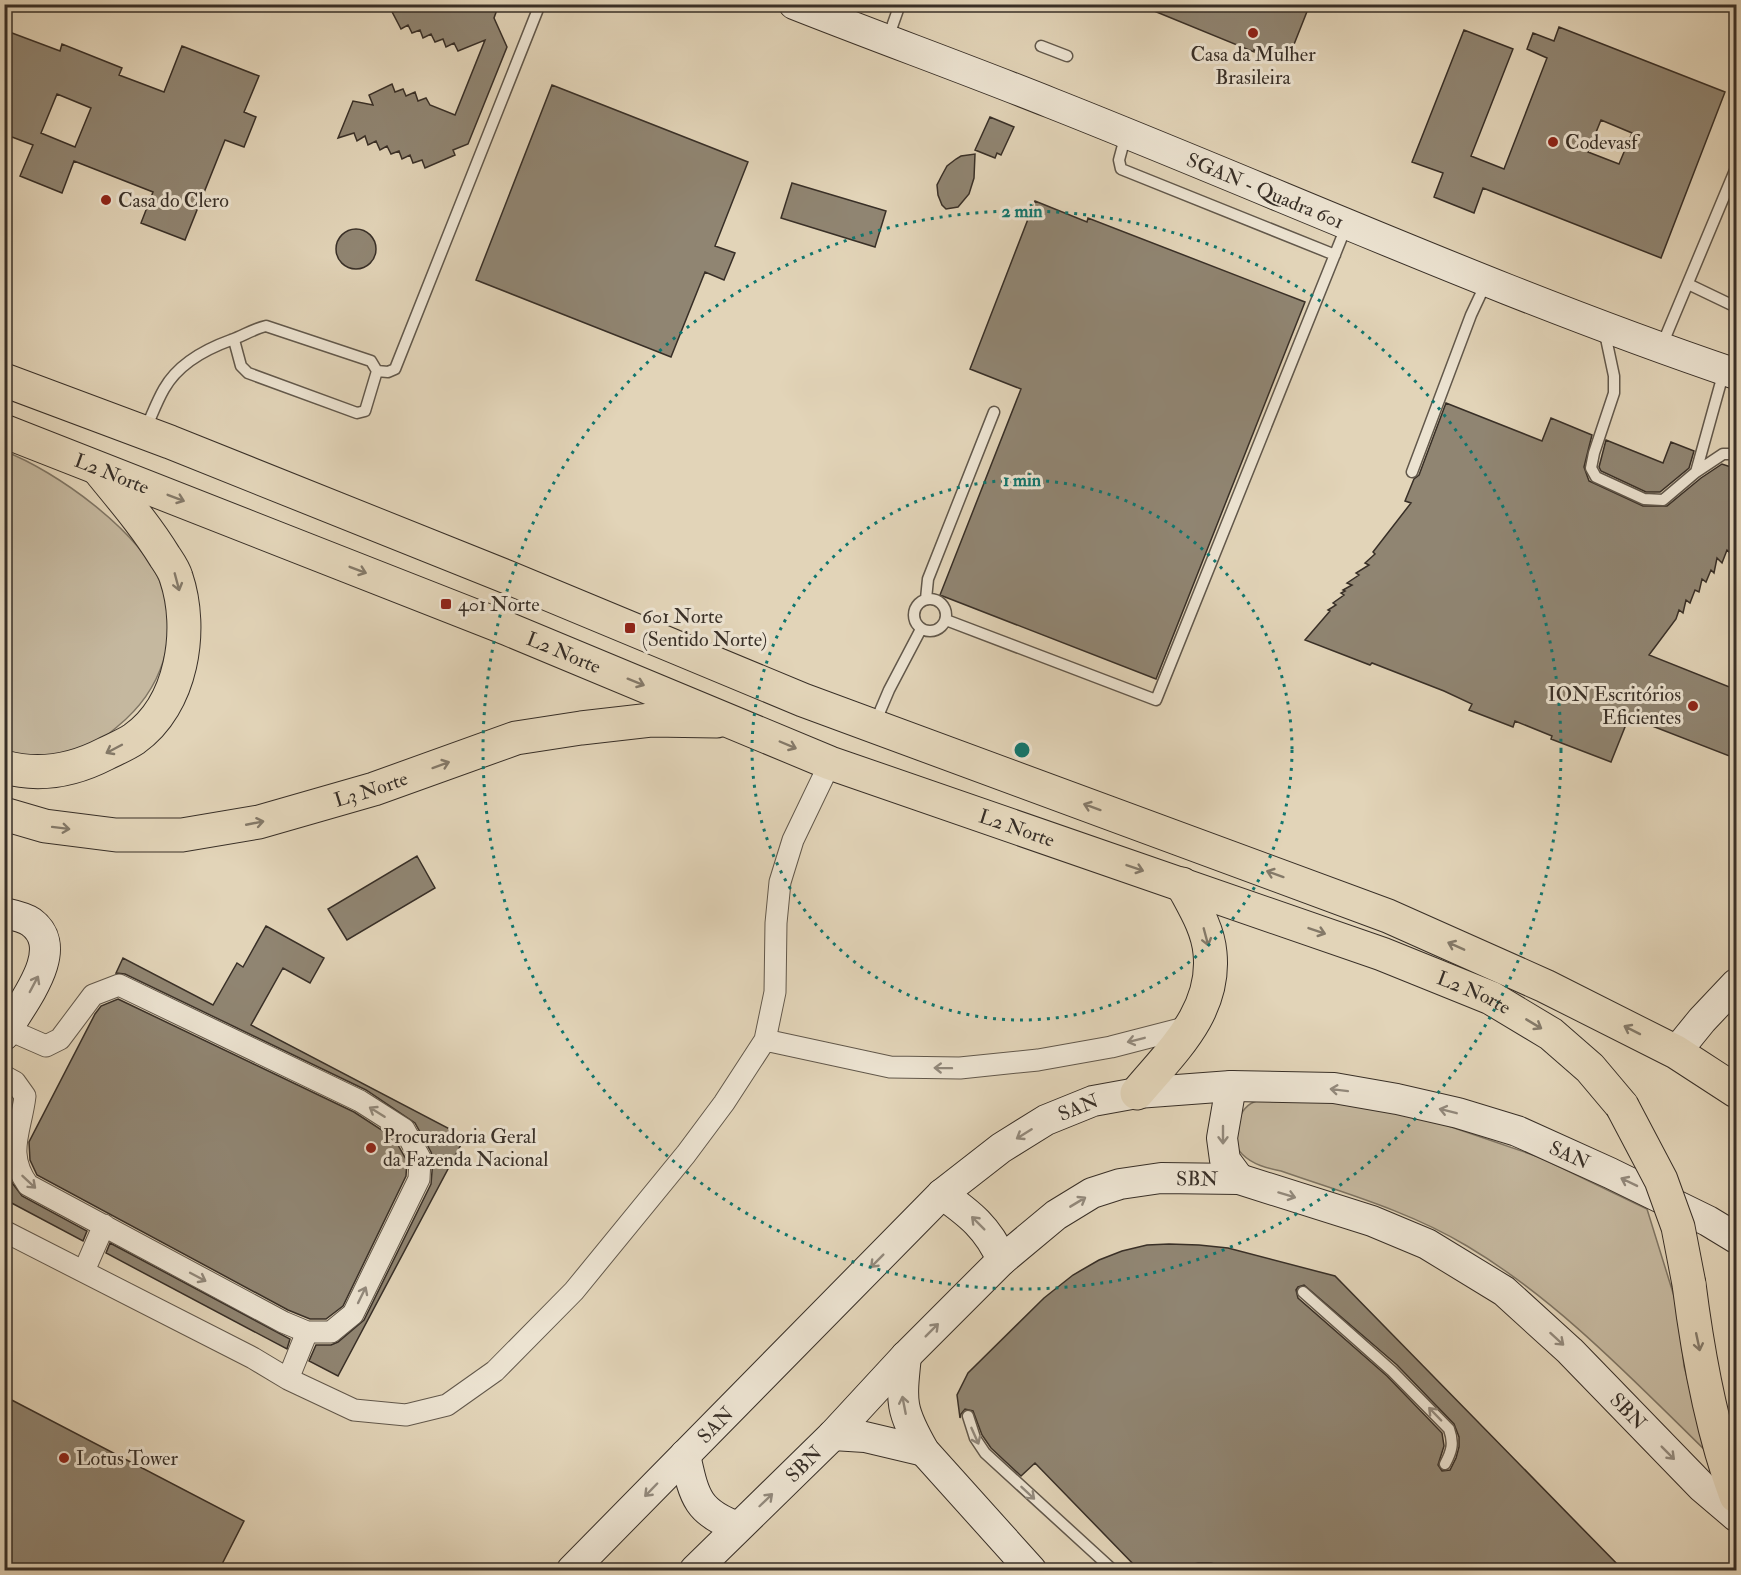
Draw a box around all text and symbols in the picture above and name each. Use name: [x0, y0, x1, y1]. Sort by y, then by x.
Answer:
marker: Casa da Mulher Brasileira: [1246, 26, 1260, 40]
place label: Casa da Mulher Brasileira: [1190, 42, 1316, 90]
place label: Codevasf: [1565, 130, 1641, 155]
marker: Codevasf: [1546, 135, 1560, 149]
street label: SGAN - Quadra 601: [1183, 147, 1348, 234]
place label: Casa do Clero: [118, 188, 229, 213]
marker: Casa do Clero: [99, 193, 113, 207]
text: 2 min: [1002, 200, 1043, 223]
street label: L2 Norte: [71, 447, 153, 499]
text: 1 min: [1003, 469, 1042, 492]
one-way arrow: [167, 494, 185, 505]
one-way arrow: [348, 565, 367, 576]
one-way arrow: [172, 572, 183, 591]
place label: 401 Norte: [458, 592, 540, 617]
marker: 401 Norte: [439, 597, 453, 611]
place label: 601 Norte (Sentido Norte): [642, 604, 767, 652]
marker: 601 Norte (Sentido Norte): [623, 621, 637, 635]
street label: L2 Norte: [523, 626, 605, 679]
one-way arrow: [626, 677, 645, 688]
place label: ION Escritórios Eficientes: [1548, 682, 1681, 730]
marker: ION Escritórios Eficientes: [1686, 699, 1700, 713]
one-way arrow: [779, 739, 797, 751]
centre of rings: [1012, 740, 1032, 760]
one-way arrow: [106, 744, 124, 755]
one-way arrow: [431, 759, 450, 770]
street label: L3 Norte: [331, 765, 411, 812]
one-way arrow: [1083, 800, 1101, 811]
street label: L2 Norte: [976, 803, 1058, 852]
one-way arrow: [245, 816, 264, 828]
one-way arrow: [51, 823, 71, 834]
one-way arrow: [1125, 863, 1144, 874]
one-way arrow: [1266, 868, 1284, 879]
one-way arrow: [1201, 927, 1213, 946]
one-way arrow: [1307, 927, 1325, 938]
one-way arrow: [1447, 940, 1465, 952]
street label: L2 Norte: [1433, 965, 1516, 1020]
one-way arrow: [28, 976, 40, 993]
one-way arrow: [1525, 1018, 1542, 1030]
one-way arrow: [1623, 1024, 1641, 1035]
one-way arrow: [1127, 1035, 1146, 1047]
one-way arrow: [934, 1062, 954, 1074]
one-way arrow: [1330, 1084, 1350, 1095]
street label: SAN: [1054, 1088, 1102, 1126]
one-way arrow: [1438, 1104, 1457, 1116]
one-way arrow: [369, 1106, 386, 1118]
place label: Procuradoria Geral da Fazenda Nacional: [383, 1124, 548, 1172]
one-way arrow: [1217, 1124, 1229, 1144]
one-way arrow: [1016, 1128, 1033, 1140]
street label: SAN: [1545, 1135, 1594, 1175]
marker: Procuradoria Geral da Fazenda Nacional: [364, 1141, 378, 1155]
street label: SBN: [1176, 1166, 1219, 1191]
one-way arrow: [21, 1175, 36, 1189]
one-way arrow: [1620, 1176, 1638, 1188]
one-way arrow: [1277, 1190, 1296, 1201]
one-way arrow: [1069, 1195, 1086, 1207]
one-way arrow: [970, 1215, 985, 1230]
one-way arrow: [869, 1253, 884, 1268]
one-way arrow: [189, 1272, 207, 1283]
one-way arrow: [356, 1287, 368, 1305]
one-way arrow: [924, 1323, 939, 1338]
one-way arrow: [1549, 1332, 1564, 1346]
one-way arrow: [1692, 1332, 1704, 1351]
street label: SBN: [1605, 1387, 1652, 1435]
one-way arrow: [898, 1396, 909, 1416]
street label: SAN: [692, 1401, 739, 1448]
one-way arrow: [1427, 1406, 1442, 1421]
one-way arrow: [970, 1426, 981, 1444]
street label: SBN: [780, 1440, 828, 1487]
one-way arrow: [1660, 1445, 1675, 1460]
place label: Lotus Tower: [76, 1446, 178, 1471]
marker: Lotus Tower: [57, 1451, 71, 1465]
one-way arrow: [644, 1482, 659, 1497]
one-way arrow: [1020, 1486, 1035, 1500]
one-way arrow: [759, 1492, 774, 1507]

